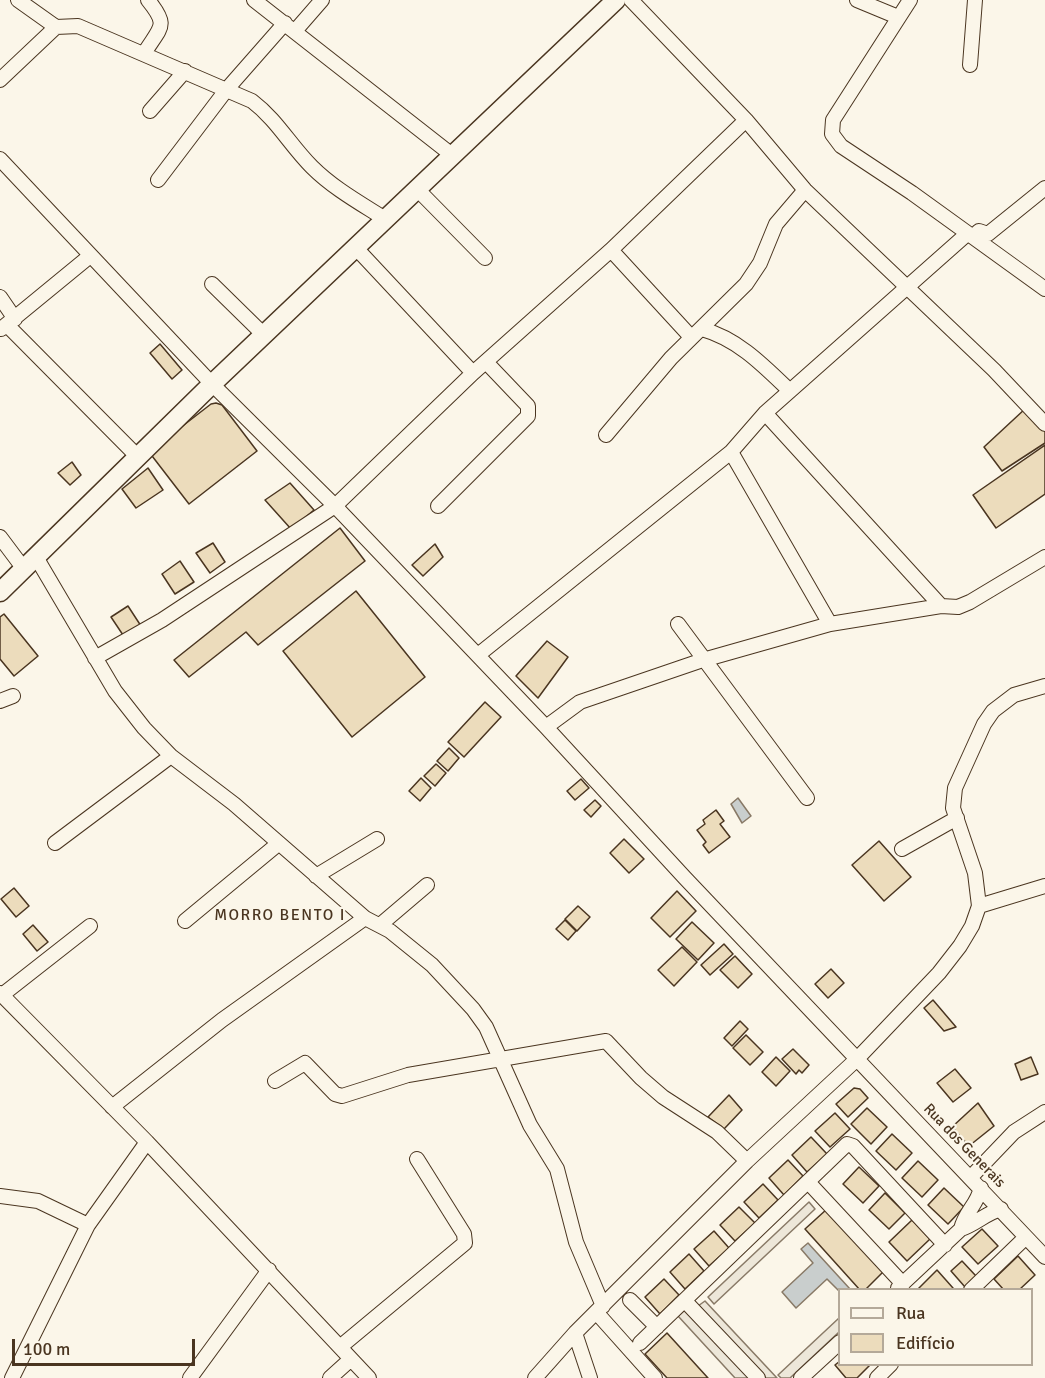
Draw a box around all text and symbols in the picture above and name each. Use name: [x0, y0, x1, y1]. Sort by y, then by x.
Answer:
district label: MORRO BENTO I: [214, 906, 346, 926]
street label: Rua dos Generais: [919, 1100, 1009, 1192]
legend: [838, 1288, 1033, 1366]
text: Rua: [896, 1302, 925, 1324]
scale bar: [15, 1327, 198, 1365]
text: Edifício: [896, 1332, 955, 1354]
text: 100 m: [23, 1338, 70, 1360]

